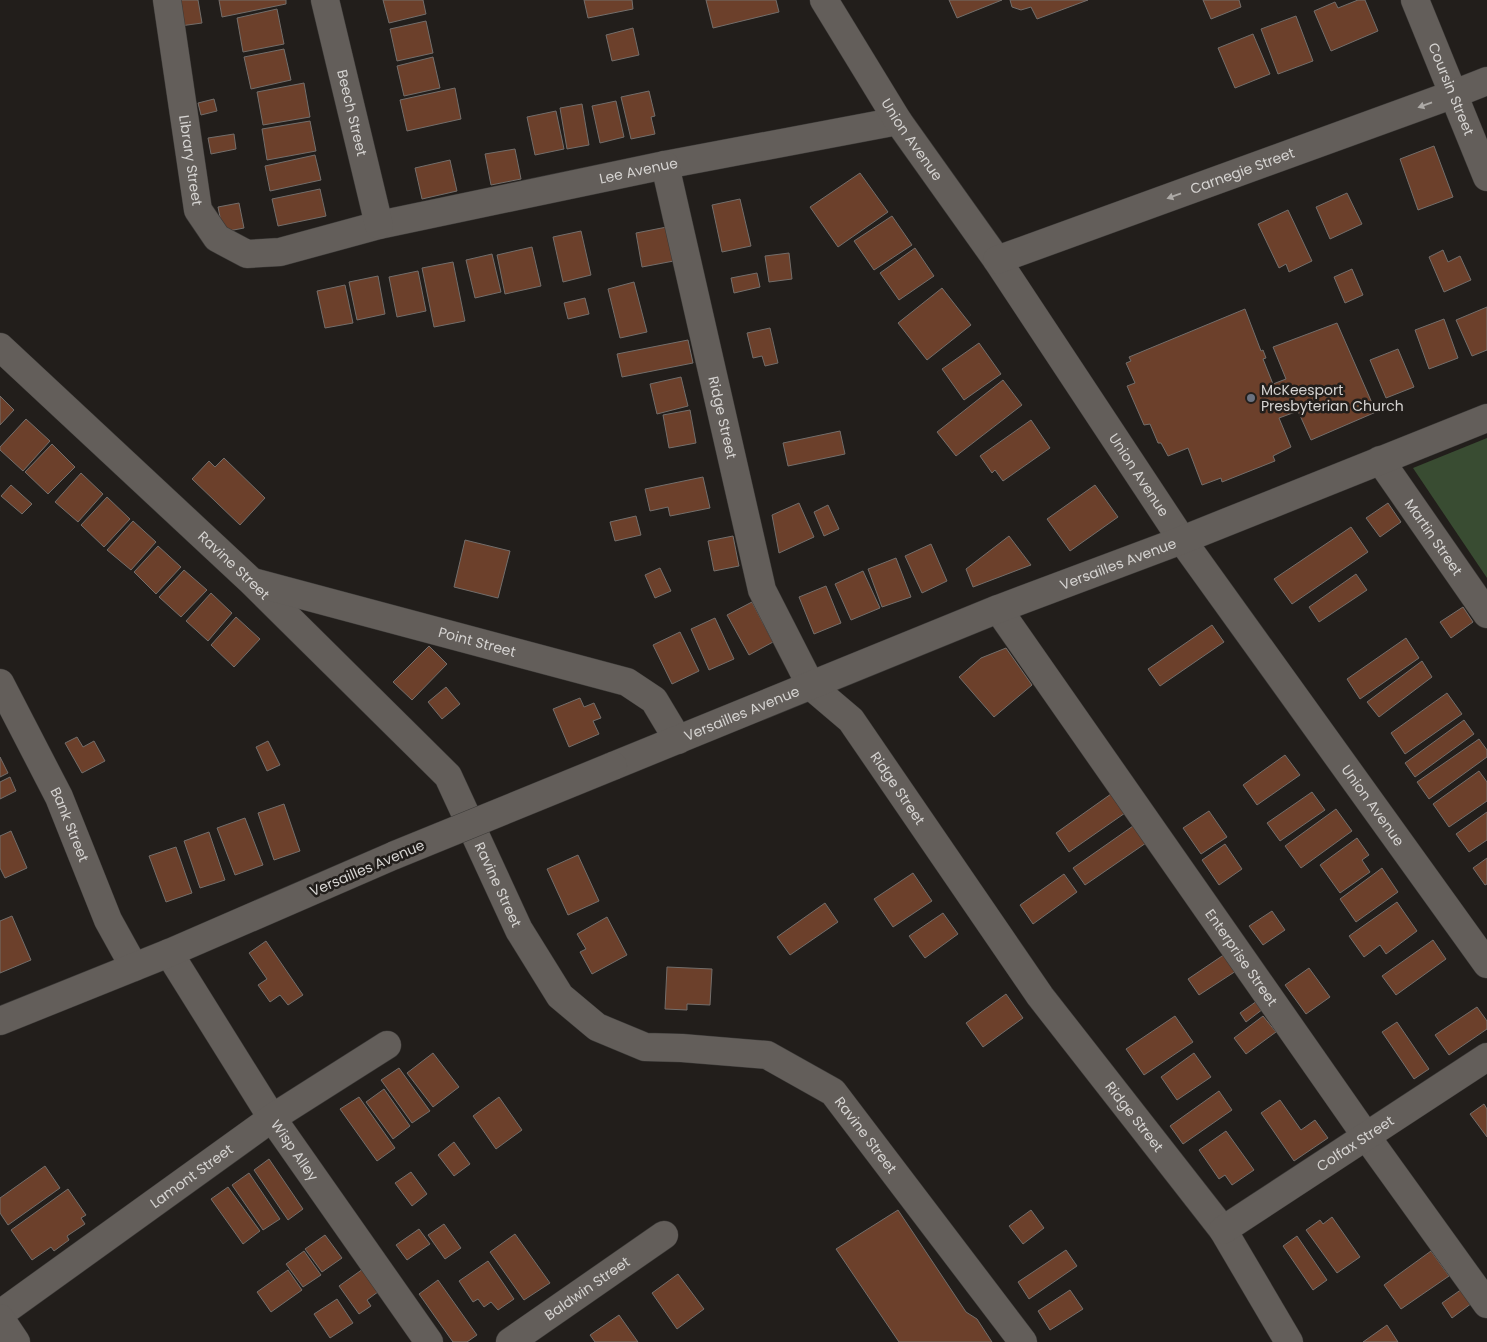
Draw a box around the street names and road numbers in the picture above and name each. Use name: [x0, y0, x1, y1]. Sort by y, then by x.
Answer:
street label: Coursin Street: [1423, 40, 1479, 138]
street label: Beech Street: [332, 68, 372, 158]
street label: Union Avenue: [876, 95, 948, 185]
street label: Library Street: [174, 113, 207, 207]
street label: Carnegie Street: [1187, 143, 1297, 199]
street label: Lee Avenue: [597, 153, 680, 189]
street label: Ridge Street: [703, 374, 742, 461]
street label: Union Avenue: [1104, 429, 1174, 521]
street label: Martin Street: [1400, 495, 1467, 579]
street label: Ravine Street: [194, 527, 274, 604]
street label: Versailles Avenue: [1057, 533, 1179, 595]
street label: Point Street: [436, 622, 518, 662]
street label: Versailles Avenue: [681, 681, 803, 746]
street label: Ridge Street: [866, 748, 930, 829]
street label: Union Avenue: [1337, 761, 1409, 851]
street label: Bank Street: [46, 784, 94, 865]
street label: Versailles Avenue: [307, 835, 428, 901]
street label: Ravine Street: [470, 839, 526, 931]
street label: Enterprise Street: [1200, 905, 1282, 1010]
street label: Ridge Street: [1101, 1077, 1168, 1156]
street label: Ravine Street: [830, 1093, 901, 1178]
street label: Colfax Street: [1313, 1111, 1398, 1176]
street label: Wisp Alley: [266, 1116, 323, 1185]
street label: Lamont Street: [146, 1139, 237, 1213]
street label: Baldwin Street: [541, 1252, 634, 1325]

